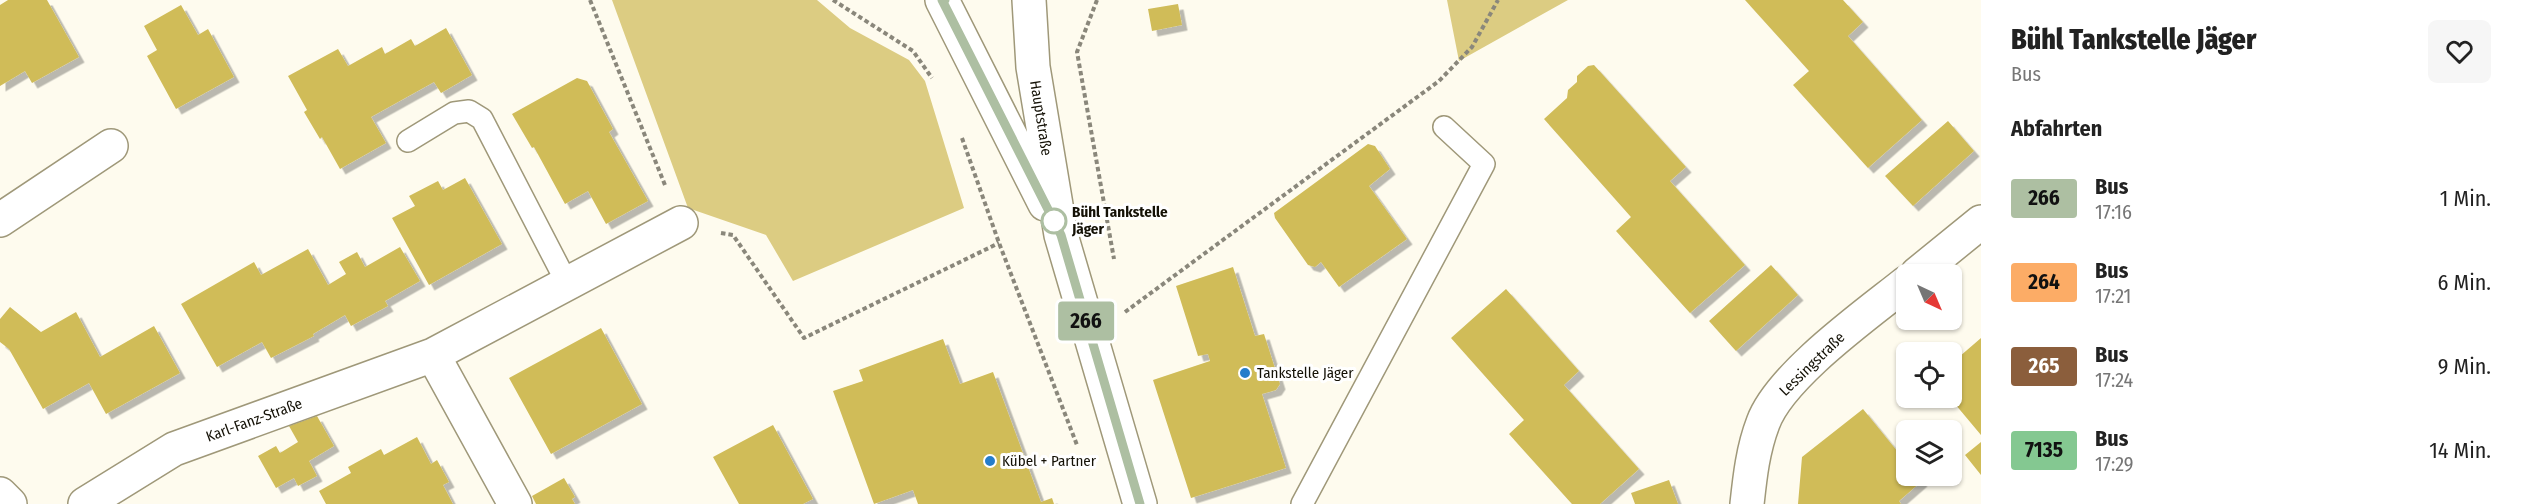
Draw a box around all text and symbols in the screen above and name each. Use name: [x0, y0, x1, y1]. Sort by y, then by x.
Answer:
button: heart: [2428, 20, 2491, 83]
text: Bühl Tankstelle Jäger: [2011, 23, 2256, 56]
text: Bus: [2011, 62, 2041, 86]
street label: Hauptstraße: [1026, 79, 1056, 157]
text: Abfahrten: [2011, 115, 2102, 142]
text: Bus: [2095, 173, 2128, 200]
text: 266: [2028, 185, 2060, 211]
text: 1 Min.: [2440, 185, 2491, 212]
text: 17:16: [2095, 200, 2132, 224]
place label: Bühl Tankstelle Jäger: [1071, 203, 1168, 238]
marker: Bühl Tankstelle Jäger: [1041, 208, 1067, 234]
text: Bus: [2095, 257, 2128, 284]
north arrow: [1896, 264, 1962, 330]
map controls: [1896, 264, 1962, 486]
text: 264: [2028, 269, 2060, 295]
text: 6 Min.: [2437, 269, 2491, 296]
text: 17:21: [2095, 284, 2131, 308]
line badge: 266: [1052, 302, 1120, 340]
text: 266: [1070, 308, 1102, 334]
street label: Lessingstraße: [1776, 328, 1848, 400]
text: Bus: [2095, 341, 2128, 368]
button: locate: [1896, 342, 1962, 408]
text: 265: [2029, 353, 2059, 379]
text: 9 Min.: [2438, 353, 2491, 380]
place label: Tankstelle Jäger: [1257, 364, 1354, 382]
marker: Tankstelle Jäger: [1238, 366, 1252, 380]
text: 17:24: [2095, 368, 2133, 392]
street label: Karl-Fanz-Straße: [203, 394, 305, 446]
button: layers: [1896, 420, 1962, 486]
text: Bus: [2095, 425, 2128, 452]
text: 7135: [2025, 437, 2063, 463]
text: 14 Min.: [2429, 437, 2491, 464]
place label: Kübel + Partner: [1002, 452, 1097, 470]
text: 17:29: [2095, 452, 2134, 476]
marker: Kübel + Partner: [983, 454, 997, 468]

